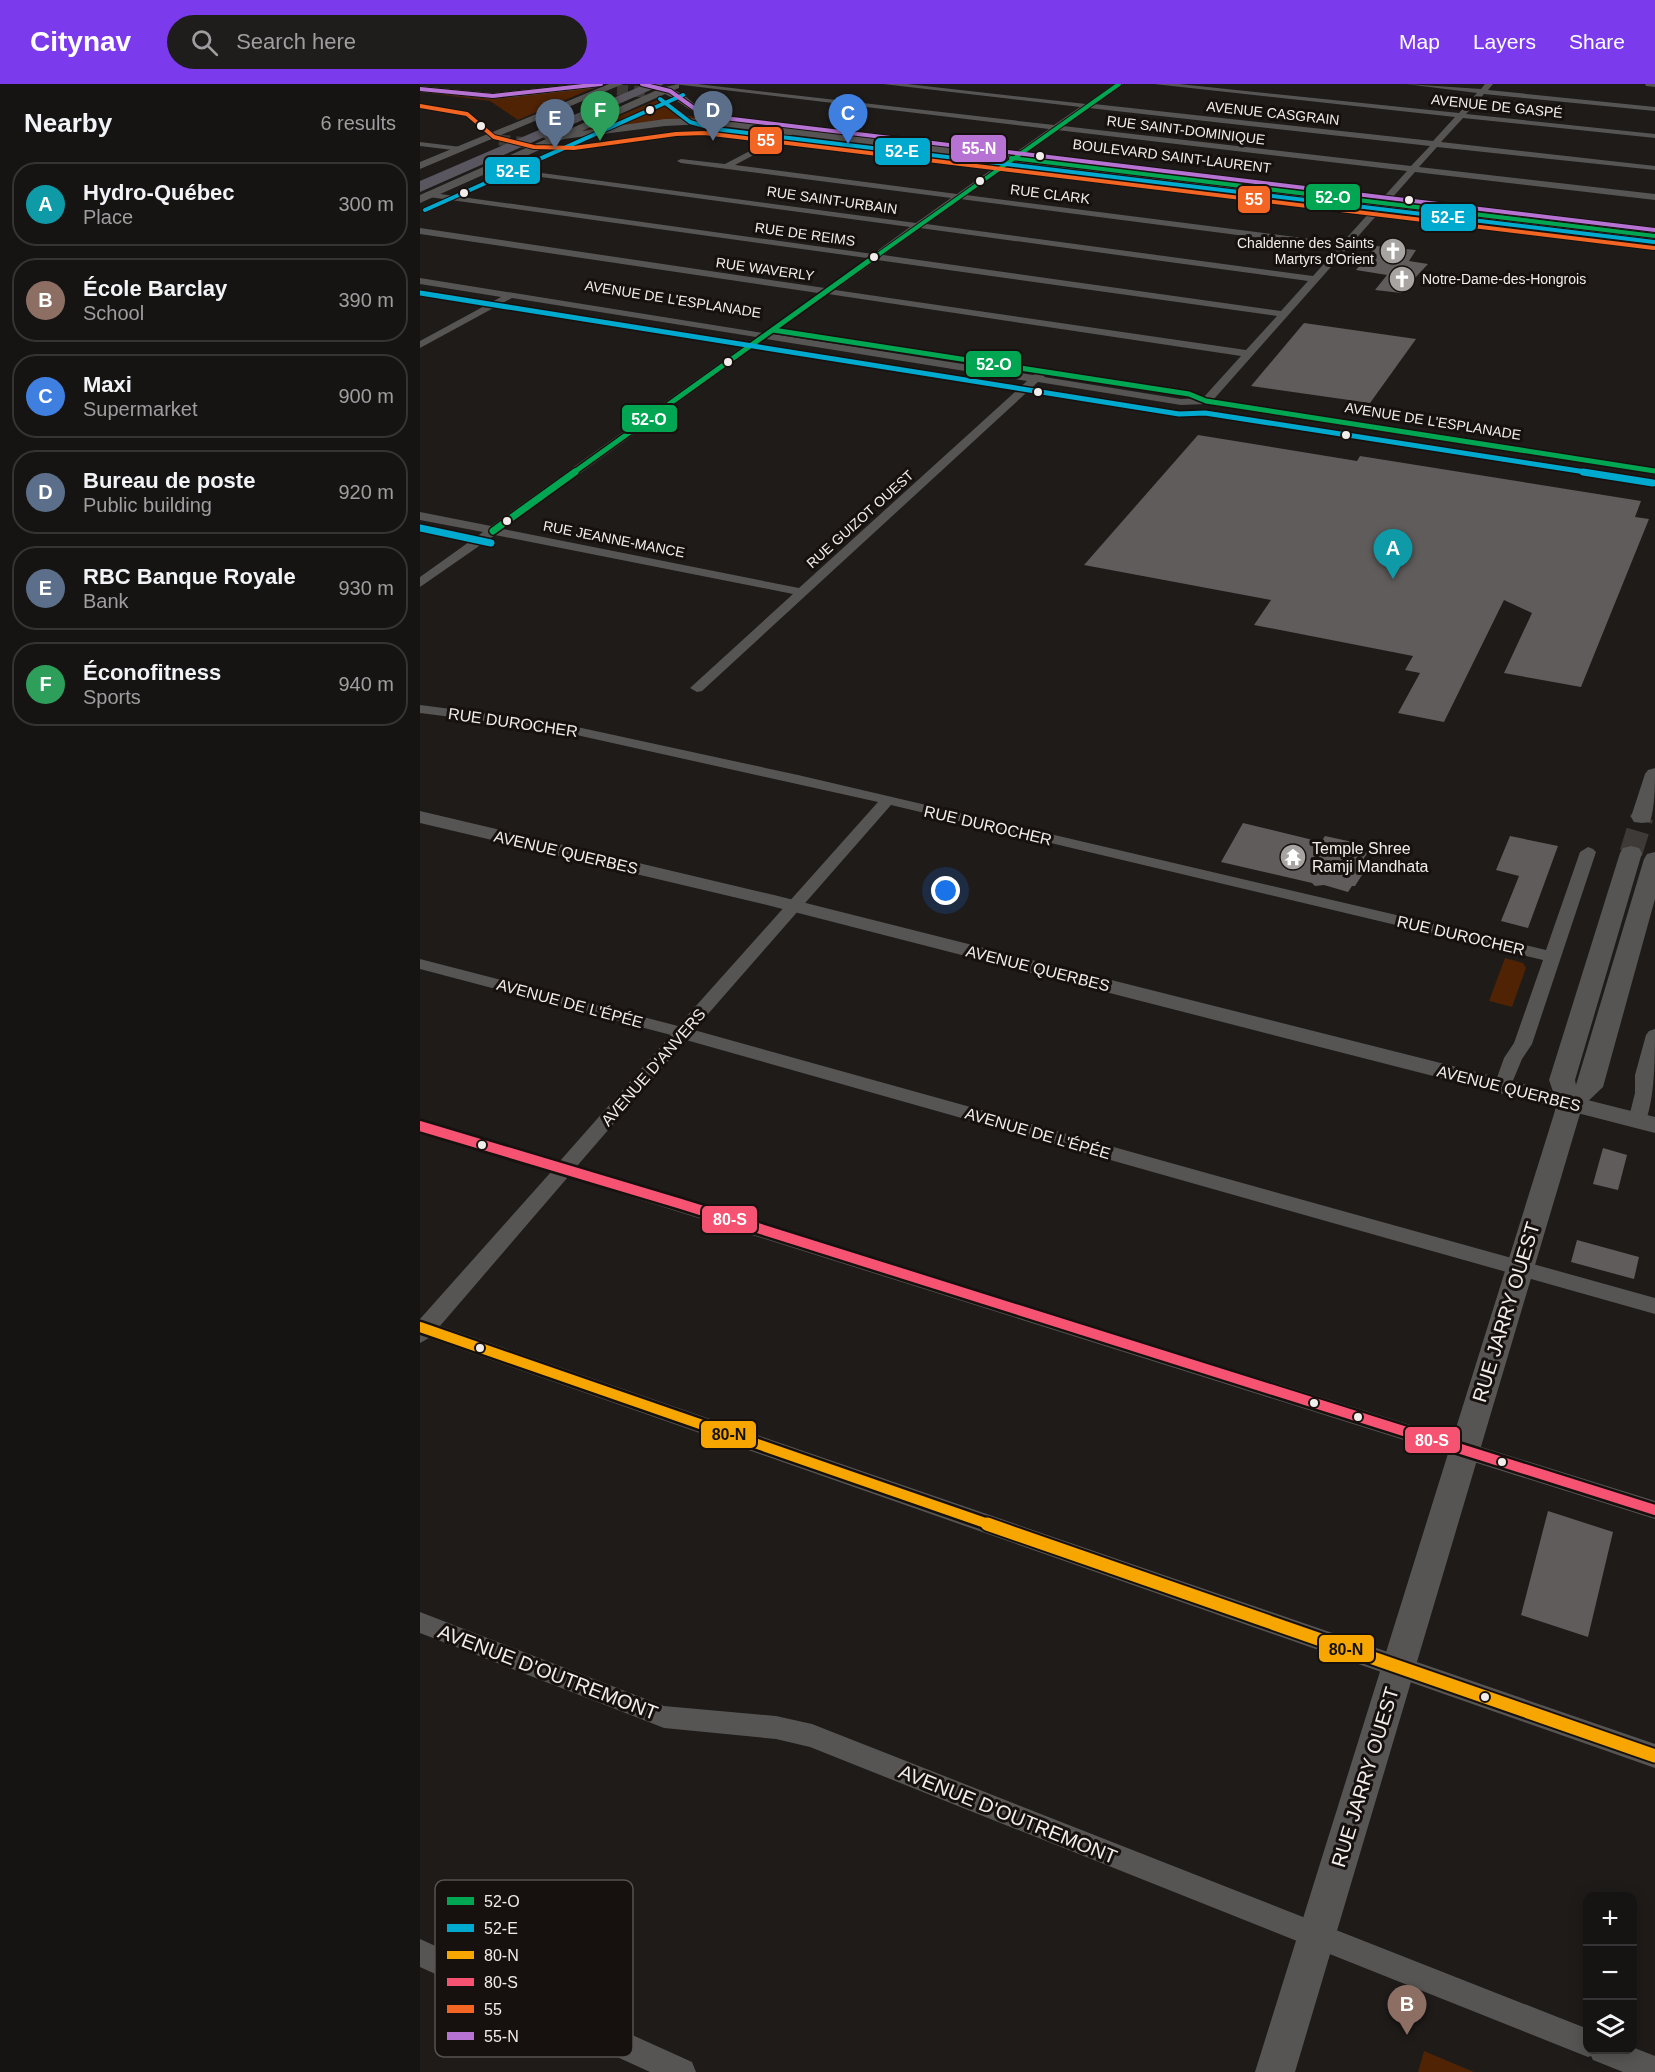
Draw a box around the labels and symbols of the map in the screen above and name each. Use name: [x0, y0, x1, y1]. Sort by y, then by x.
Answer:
street label: AVENUE DE GASPÉ: [1431, 91, 1563, 121]
pin: F: [580, 92, 620, 141]
pin: D: [694, 92, 732, 141]
pin: C: [828, 94, 868, 144]
street label: AVENUE CASGRAIN: [1206, 98, 1340, 128]
pin: E: [536, 100, 574, 149]
unlabelled marker: [644, 104, 656, 116]
street label: RUE SAINT-DOMINIQUE: [1106, 112, 1266, 148]
unlabelled marker: [475, 120, 487, 132]
line badge: 55: [749, 126, 783, 155]
text: 55: [757, 132, 775, 149]
line badge: 55-N: [950, 134, 1007, 163]
street label: BOULEVARD SAINT-LAURENT: [1072, 136, 1273, 176]
line badge: 52-E: [874, 137, 931, 166]
text: 55-N: [962, 140, 996, 157]
text: 52-E: [885, 143, 919, 160]
unlabelled marker: [1034, 150, 1046, 162]
line badge: 52-E: [484, 156, 541, 185]
text: 52-E: [496, 163, 530, 180]
unlabelled marker: [974, 175, 986, 187]
street label: RUE CLARK: [1009, 181, 1091, 207]
street label: RUE SAINT-URBAIN: [766, 183, 898, 217]
line badge: 52-O: [1305, 183, 1361, 211]
line badge: 55: [1237, 185, 1271, 214]
unlabelled marker: [458, 187, 470, 199]
text: 52-O: [1315, 189, 1351, 206]
text: 55: [1245, 191, 1263, 208]
unlabelled marker: [1403, 194, 1415, 206]
line badge: 52-E: [1420, 203, 1477, 232]
text: 52-E: [1431, 209, 1465, 226]
street label: RUE DE REIMS: [754, 219, 856, 249]
place label: Chaldenne des Saints Martyrs d'Orient: [1237, 235, 1374, 267]
church icon: Chaldenne des Saints Martyrs d'Orient: [1378, 236, 1408, 266]
unlabelled marker: [868, 251, 880, 263]
street label: RUE WAVERLY: [715, 254, 816, 284]
church icon: Notre-Dame-des-Hongrois: [1387, 264, 1417, 294]
place label: Notre-Dame-des-Hongrois: [1422, 271, 1586, 287]
street label: AVENUE DE L'ESPLANADE: [584, 277, 762, 321]
line badge: 52-O: [965, 350, 1022, 378]
unlabelled marker: [722, 356, 734, 368]
text: 52-O: [976, 356, 1012, 373]
unlabelled marker: [1032, 386, 1044, 398]
street label: AVENUE DE L'ESPLANADE: [1344, 399, 1522, 443]
line badge: 52-O: [621, 404, 678, 433]
text: 52-O: [631, 411, 667, 428]
unlabelled marker: [1340, 429, 1352, 441]
street label: RUE GUIZOT OUEST: [803, 467, 917, 571]
unlabelled marker: [501, 515, 513, 527]
street label: RUE JEANNE-MANCE: [542, 517, 686, 561]
pin: A: [1374, 530, 1412, 579]
street label: RUE DUROCHER: [447, 705, 579, 740]
street label: RUE DUROCHER: [922, 803, 1053, 848]
street label: AVENUE QUERBES: [492, 828, 640, 877]
place label: Temple Shree Ramji Mandhata: [1312, 840, 1429, 875]
temple icon: Temple Shree Ramji Mandhata: [1278, 842, 1308, 872]
your location: [931, 876, 960, 905]
street label: RUE DUROCHER: [1395, 913, 1526, 958]
street label: AVENUE QUERBES: [964, 942, 1111, 995]
street label: AVENUE DE L'ÉPÉE: [495, 975, 645, 1031]
street label: AVENUE D'ANVERS: [598, 1005, 709, 1129]
street label: AVENUE QUERBES: [1435, 1062, 1582, 1115]
street label: AVENUE DE L'ÉPÉE: [963, 1104, 1113, 1162]
unlabelled marker: [476, 1139, 488, 1151]
line badge: 80-S: [701, 1205, 758, 1234]
text: 80-S: [713, 1211, 747, 1228]
street label: RUE JARRY OUEST: [1468, 1219, 1544, 1405]
unlabelled marker: [474, 1342, 486, 1354]
unlabelled marker: [1308, 1397, 1320, 1409]
unlabelled marker: [1352, 1411, 1364, 1423]
line badge: 80-N: [700, 1420, 757, 1449]
text: 80-N: [712, 1426, 746, 1443]
line badge: 80-S: [1404, 1426, 1461, 1454]
text: 80-S: [1415, 1432, 1449, 1449]
unlabelled marker: [1496, 1456, 1508, 1468]
street label: AVENUE D'OUTREMONT: [435, 1620, 661, 1724]
line badge: 80-N: [1318, 1634, 1375, 1663]
text: 80-N: [1329, 1641, 1363, 1658]
street label: RUE JARRY OUEST: [1327, 1684, 1403, 1870]
unlabelled marker: [1479, 1691, 1491, 1703]
street label: AVENUE D'OUTREMONT: [896, 1760, 1120, 1868]
legend: [435, 1880, 633, 2057]
text: 52-O: [484, 1893, 520, 1910]
text: 52-E: [484, 1920, 518, 1937]
text: 80-N: [484, 1947, 519, 1964]
text: 80-S: [484, 1974, 518, 1991]
pin: B: [1388, 1986, 1426, 2035]
text: 55: [484, 2001, 502, 2018]
text: 55-N: [484, 2028, 519, 2045]

